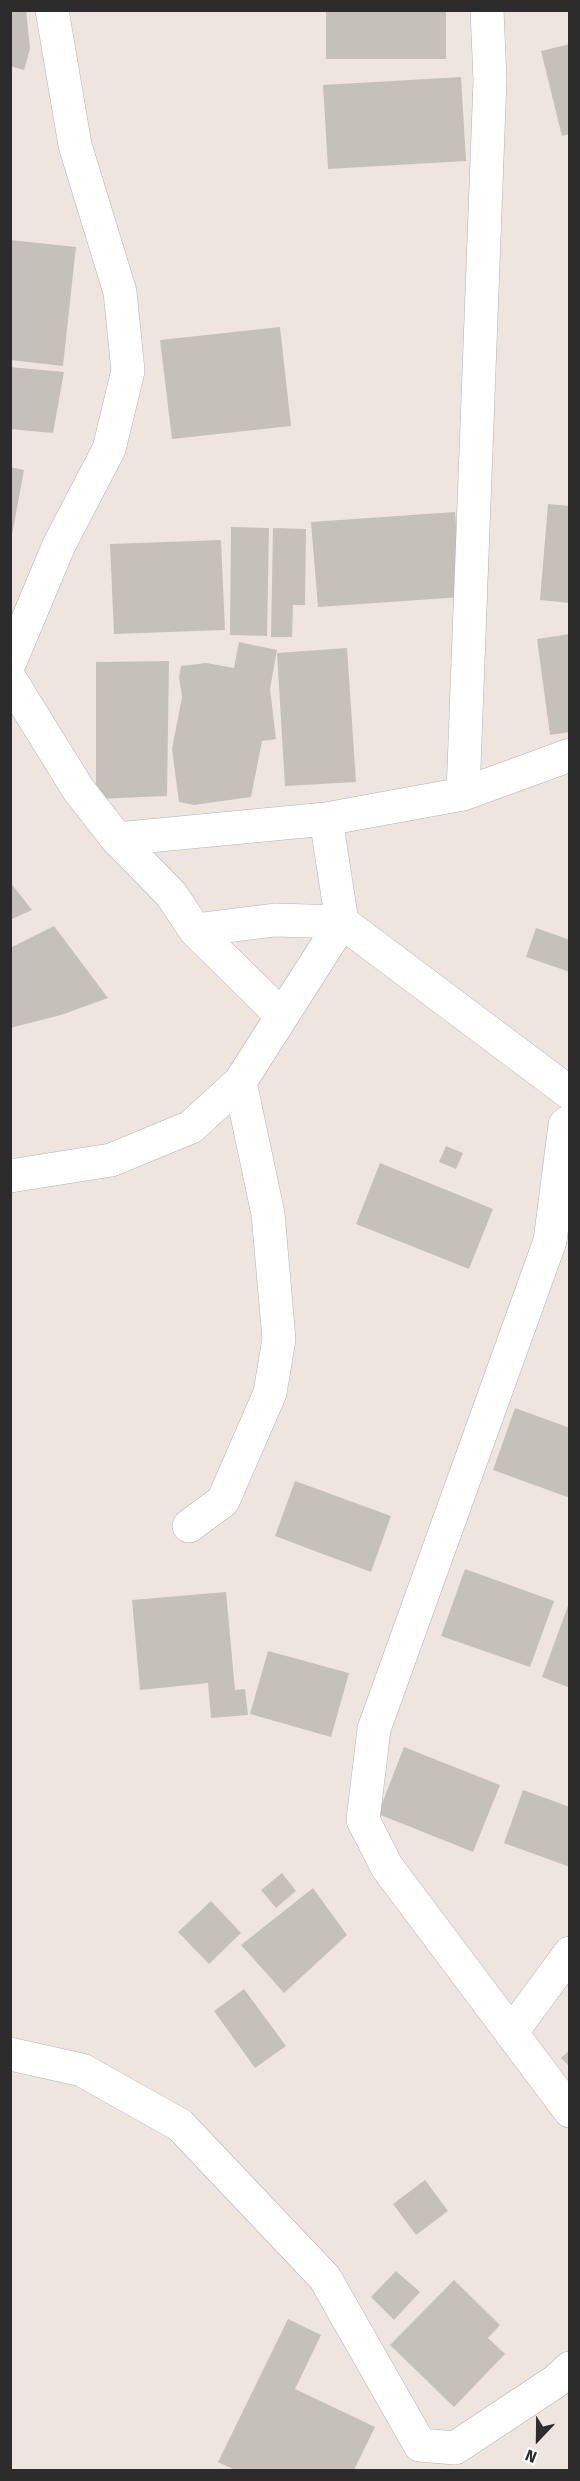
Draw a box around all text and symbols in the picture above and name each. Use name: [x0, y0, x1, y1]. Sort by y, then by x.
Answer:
north arrow: [508, 2409, 568, 2469]
text: N: [523, 2445, 540, 2467]

